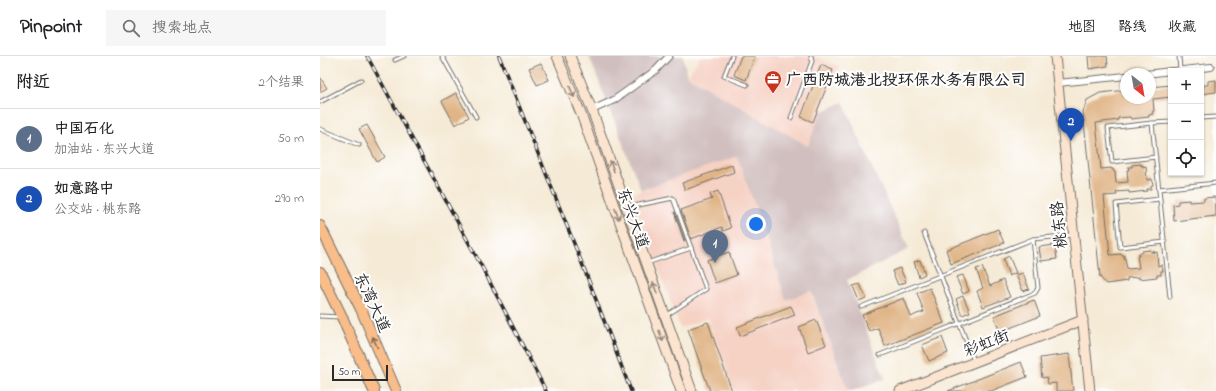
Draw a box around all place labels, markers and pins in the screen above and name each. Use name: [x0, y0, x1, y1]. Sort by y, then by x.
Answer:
office icon: 广西防城港北投环保水务有限公司: [763, 69, 783, 94]
place label: 广西防城港北投环保水务有限公司: [786, 69, 1026, 93]
pin: 2: [1058, 108, 1084, 141]
pin: 1: [702, 230, 728, 263]

